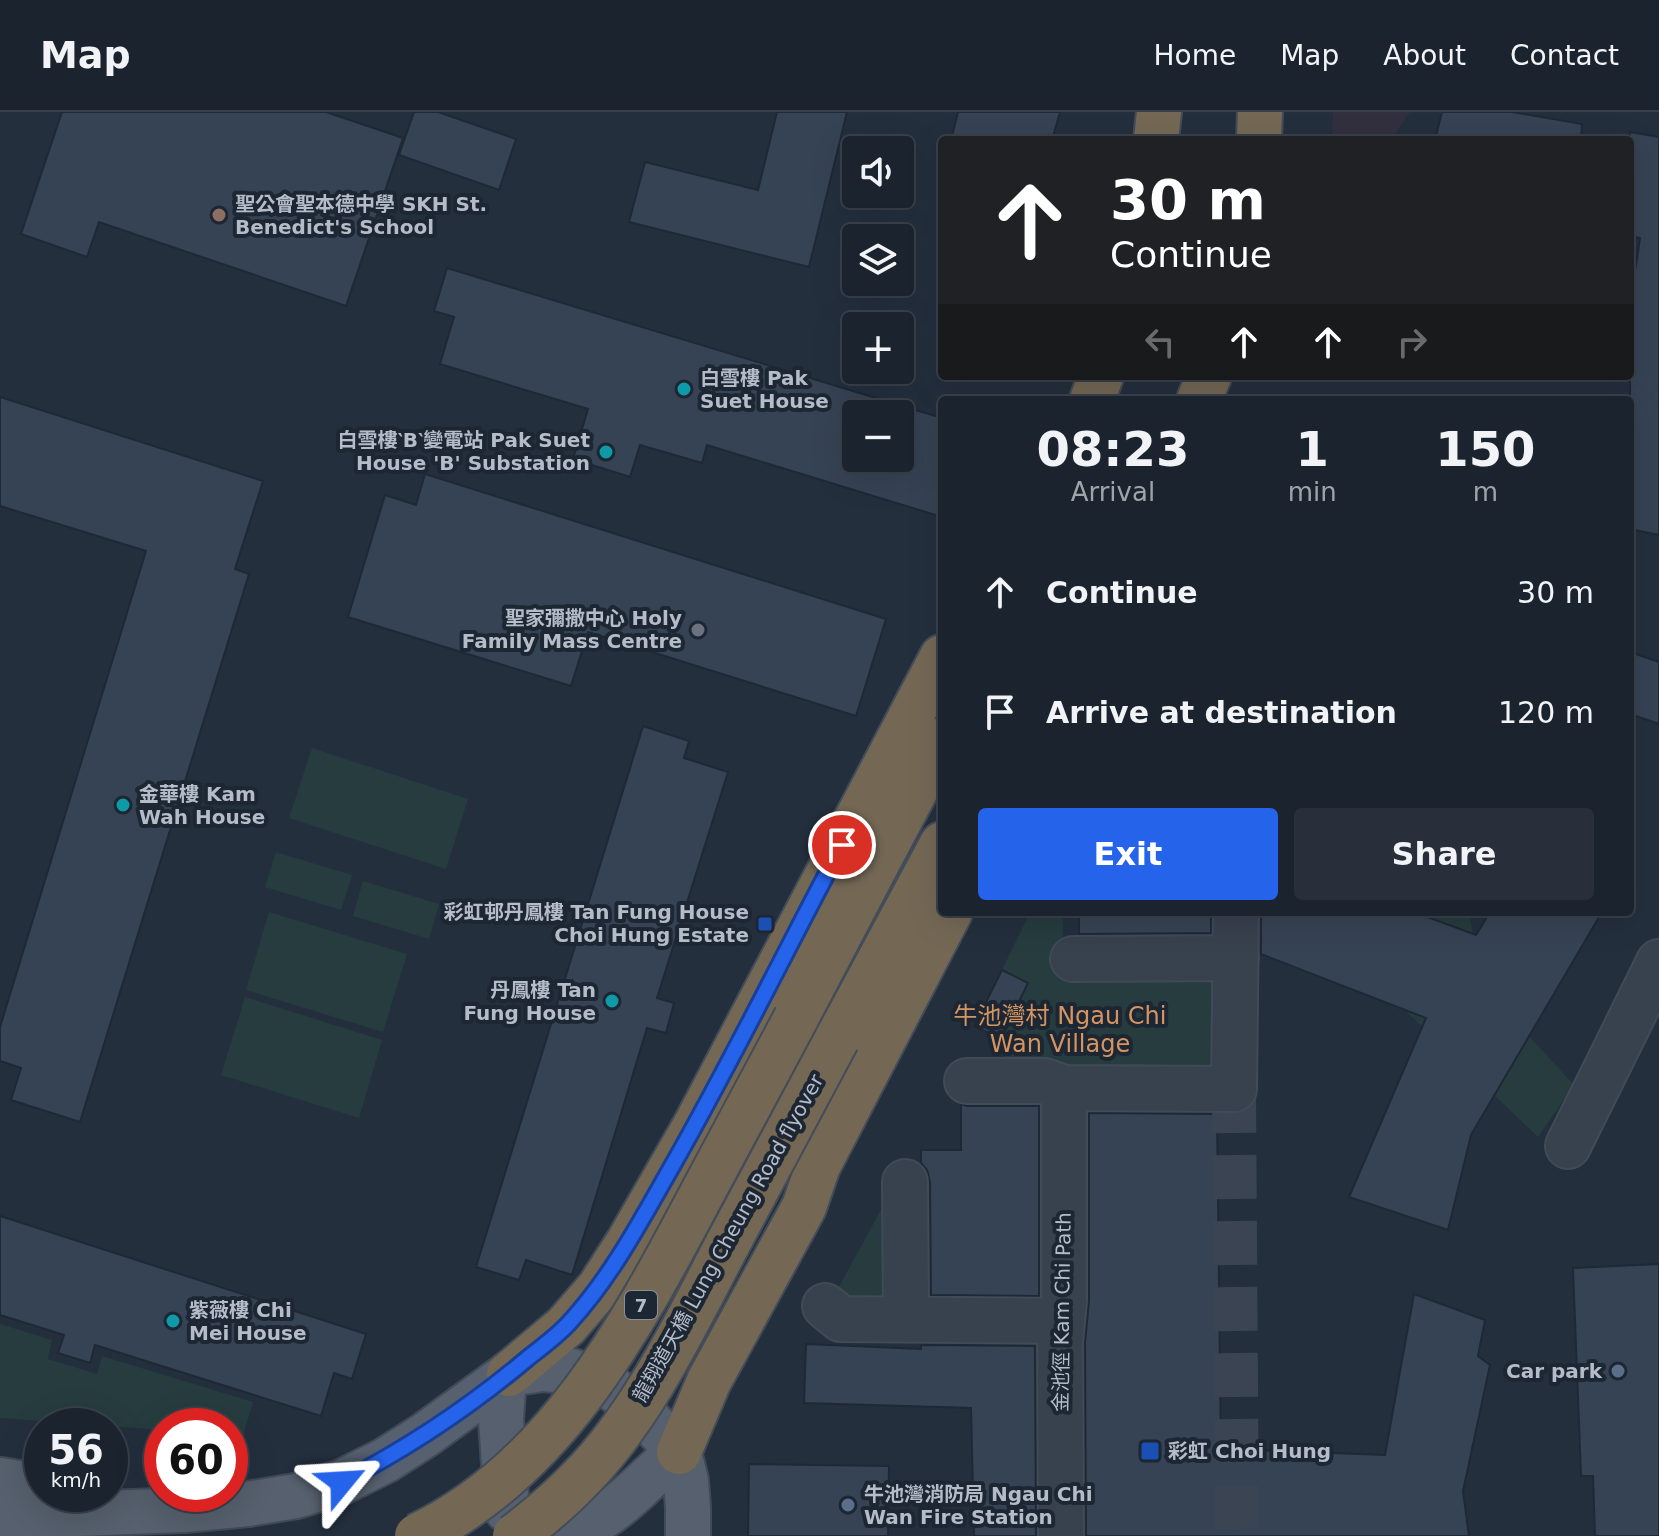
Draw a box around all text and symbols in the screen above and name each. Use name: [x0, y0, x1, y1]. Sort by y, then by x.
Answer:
text: Map: [40, 33, 131, 77]
text: Home: [1153, 39, 1236, 72]
text: Map: [1280, 39, 1339, 72]
text: About: [1383, 39, 1466, 72]
text: Contact: [1510, 39, 1619, 72]
map controls: [842, 136, 914, 472]
button: sound: [842, 136, 914, 208]
text: 30 m: [1110, 167, 1266, 232]
icon: ahead: [978, 168, 1082, 272]
place label: 聖公會聖本德中學 SKH St. Benedict's School: [235, 192, 487, 239]
marker: 聖公會聖本德中學 SKH St. Benedict's School: [210, 206, 228, 224]
button: layers: [842, 224, 914, 296]
text: Continue: [1110, 234, 1272, 275]
button: +: [842, 312, 914, 384]
icon: left: [1138, 320, 1182, 364]
icon: ahead: [1222, 320, 1266, 364]
icon: ahead: [1306, 320, 1350, 364]
icon: right: [1390, 320, 1434, 364]
place label: 白雪樓 Pak Suet House: [700, 366, 829, 413]
marker: 白雪樓 Pak Suet House: [675, 380, 693, 398]
button: −: [842, 400, 914, 472]
text: 08:23: [1036, 421, 1189, 477]
text: 1: [1296, 421, 1329, 477]
text: 150: [1435, 421, 1535, 477]
place label: 白雪樓‵B‵變電站 Pak Suet House 'B' Substation: [338, 428, 590, 475]
marker: 白雪樓‵B‵變電站 Pak Suet House 'B' Substation: [597, 443, 615, 461]
text: Arrival: [1071, 477, 1155, 507]
text: min: [1288, 477, 1337, 507]
text: m: [1473, 477, 1498, 507]
icon: ahead: [978, 570, 1022, 614]
text: Continue: [1046, 575, 1198, 610]
text: 30 m: [1517, 575, 1594, 610]
place label: 聖家彌撒中心 Holy Family Mass Centre: [462, 606, 682, 653]
marker: 聖家彌撒中心 Holy Family Mass Centre: [689, 621, 707, 639]
icon: arrive: [978, 690, 1022, 734]
text: Arrive at destination: [1046, 695, 1397, 730]
text: 120 m: [1498, 695, 1594, 730]
place label: 金華樓 Kam Wah House: [139, 782, 265, 829]
marker: 金華樓 Kam Wah House: [114, 796, 132, 814]
button: Exit: [978, 808, 1278, 900]
button: Share: [1294, 808, 1594, 900]
pin: [808, 811, 876, 879]
icon: arrive: [820, 823, 864, 867]
place label: 彩虹邨丹鳳樓 Tan Fung House Choi Hung Estate: [444, 900, 749, 947]
marker: 彩虹邨丹鳳樓 Tan Fung House Choi Hung Estate: [756, 915, 774, 933]
place label: 丹鳳樓 Tan Fung House: [463, 978, 596, 1025]
marker: 丹鳳樓 Tan Fung House: [603, 992, 621, 1010]
district label: 牛池灣村 Ngau Chi Wan Village: [954, 1002, 1167, 1058]
street label: 龍翔道天橋 Lung Cheung Road flyover: [628, 1069, 829, 1406]
street label: 金池徑 Kam Chi Path: [1048, 1212, 1076, 1412]
road number: 7: [625, 1291, 657, 1319]
place label: 紫薇樓 Chi Mei House: [189, 1298, 306, 1345]
marker: 紫薇樓 Chi Mei House: [164, 1312, 182, 1330]
place label: Car park: [1506, 1359, 1603, 1383]
marker: Car park: [1609, 1362, 1627, 1380]
speed limit sign: 60: [144, 1408, 248, 1512]
text: 56: [48, 1427, 104, 1473]
place label: 彩虹 Choi Hung: [1168, 1439, 1331, 1463]
position arrow: [300, 1440, 384, 1524]
marker: 彩虹 Choi Hung: [1139, 1440, 1161, 1462]
text: km/h: [51, 1468, 101, 1492]
place label: 牛池灣消防局 Ngau Chi Wan Fire Station: [864, 1482, 1093, 1529]
marker: 牛池灣消防局 Ngau Chi Wan Fire Station: [839, 1496, 857, 1514]

